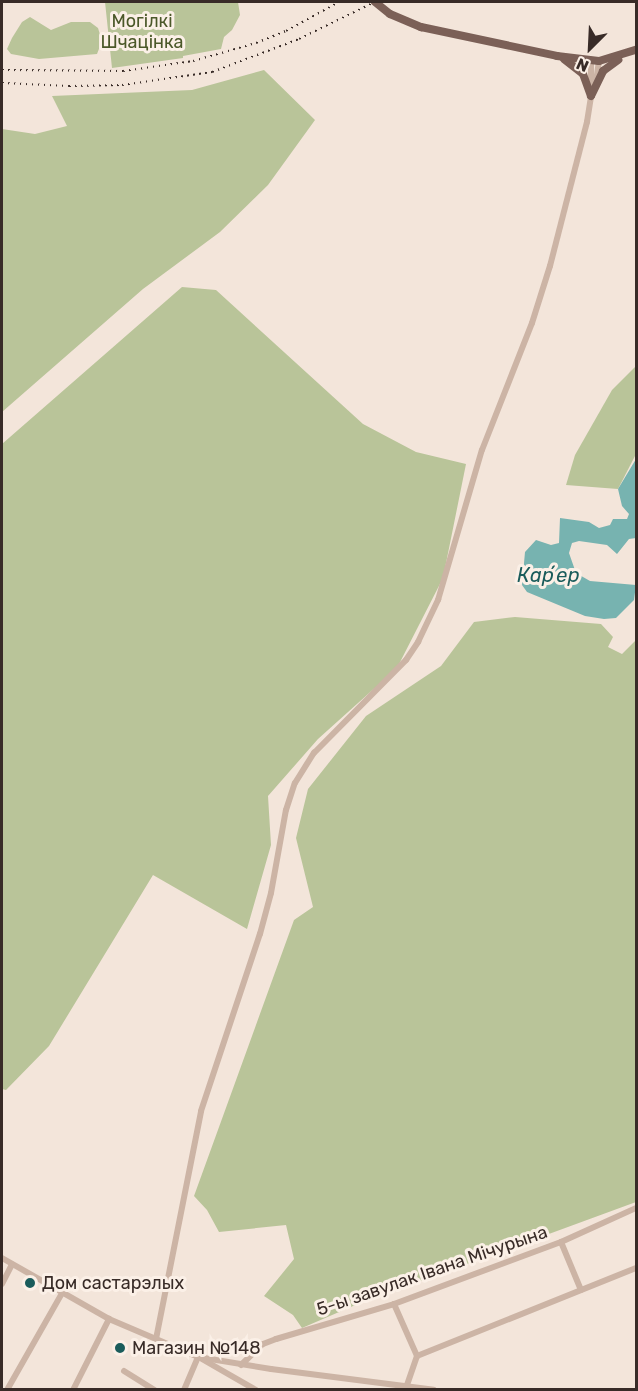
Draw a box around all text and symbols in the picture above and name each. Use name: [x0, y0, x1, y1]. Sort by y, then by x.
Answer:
park label: Могілкі Шчацінка: [100, 11, 184, 54]
north arrow: [560, 18, 620, 78]
text: N: [573, 54, 592, 76]
water label: Карʼер: [517, 563, 579, 587]
street label: 5-ы завулак Івана Мічурына: [314, 1221, 550, 1321]
place label: Дом састарэлых: [42, 1272, 184, 1294]
marker: Дом састарэлых: [23, 1276, 37, 1290]
place label: Магазин №148: [132, 1337, 261, 1359]
marker: Магазин №148: [113, 1341, 127, 1355]

